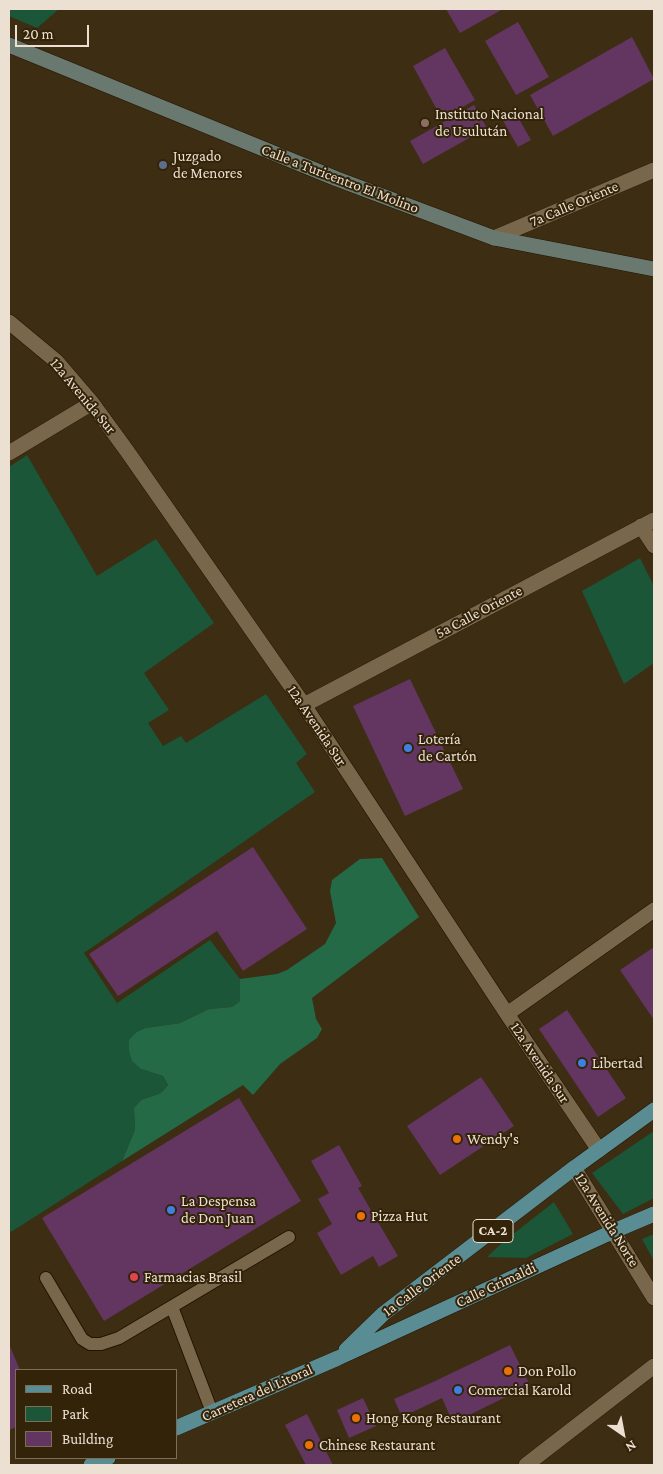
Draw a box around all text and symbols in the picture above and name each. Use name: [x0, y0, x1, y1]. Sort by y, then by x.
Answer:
scale bar: [18, 15, 91, 47]
text: 20 m: [23, 26, 54, 42]
place label: Instituto Nacional de Usulután: [435, 105, 544, 140]
marker: Instituto Nacional de Usulután: [419, 117, 431, 129]
street label: Calle a Turicentro El Molino: [259, 141, 421, 217]
place label: Juzgado de Menores: [173, 147, 242, 182]
marker: Juzgado de Menores: [157, 159, 169, 171]
street label: 7a Calle Oriente: [527, 177, 621, 231]
street label: 12a Avenida Sur: [46, 354, 120, 438]
street label: 5a Calle Oriente: [433, 582, 525, 642]
street label: 12a Avenida Sur: [283, 682, 351, 770]
place label: Lotería de Cartón: [418, 730, 477, 765]
marker: Lotería de Cartón: [402, 742, 414, 754]
street label: 12a Avenida Sur: [506, 1019, 574, 1107]
place label: Libertad: [592, 1054, 643, 1072]
marker: Libertad: [576, 1057, 588, 1069]
place label: Wendy's: [467, 1130, 519, 1148]
marker: Wendy's: [451, 1133, 463, 1145]
street label: 12a Avenida Norte: [571, 1170, 643, 1270]
place label: La Despensa de Don Juan: [181, 1192, 256, 1227]
marker: La Despensa de Don Juan: [165, 1204, 177, 1216]
place label: Pizza Hut: [371, 1207, 428, 1225]
marker: Pizza Hut: [355, 1210, 367, 1222]
road number: CA-2: [473, 1220, 513, 1242]
street label: 1a Calle Oriente: [379, 1250, 465, 1320]
street label: Calle Grimaldi: [453, 1259, 539, 1311]
place label: Farmacias Brasil: [144, 1268, 242, 1286]
marker: Farmacias Brasil: [128, 1271, 140, 1283]
street label: Carretera del Litoral: [199, 1360, 315, 1426]
place label: Don Pollo: [518, 1362, 576, 1380]
marker: Don Pollo: [502, 1365, 514, 1377]
legend: [15, 1369, 178, 1459]
text: Road: [62, 1381, 92, 1397]
place label: Comercial Karold: [468, 1381, 571, 1399]
marker: Comercial Karold: [452, 1384, 464, 1396]
text: Park: [62, 1406, 89, 1422]
place label: Hong Kong Restaurant: [366, 1409, 501, 1427]
north arrow: [598, 1409, 648, 1459]
marker: Hong Kong Restaurant: [350, 1412, 362, 1424]
text: Building: [62, 1431, 113, 1447]
place label: Chinese Restaurant: [319, 1436, 435, 1454]
text: N: [623, 1437, 640, 1456]
marker: Chinese Restaurant: [303, 1439, 315, 1451]

